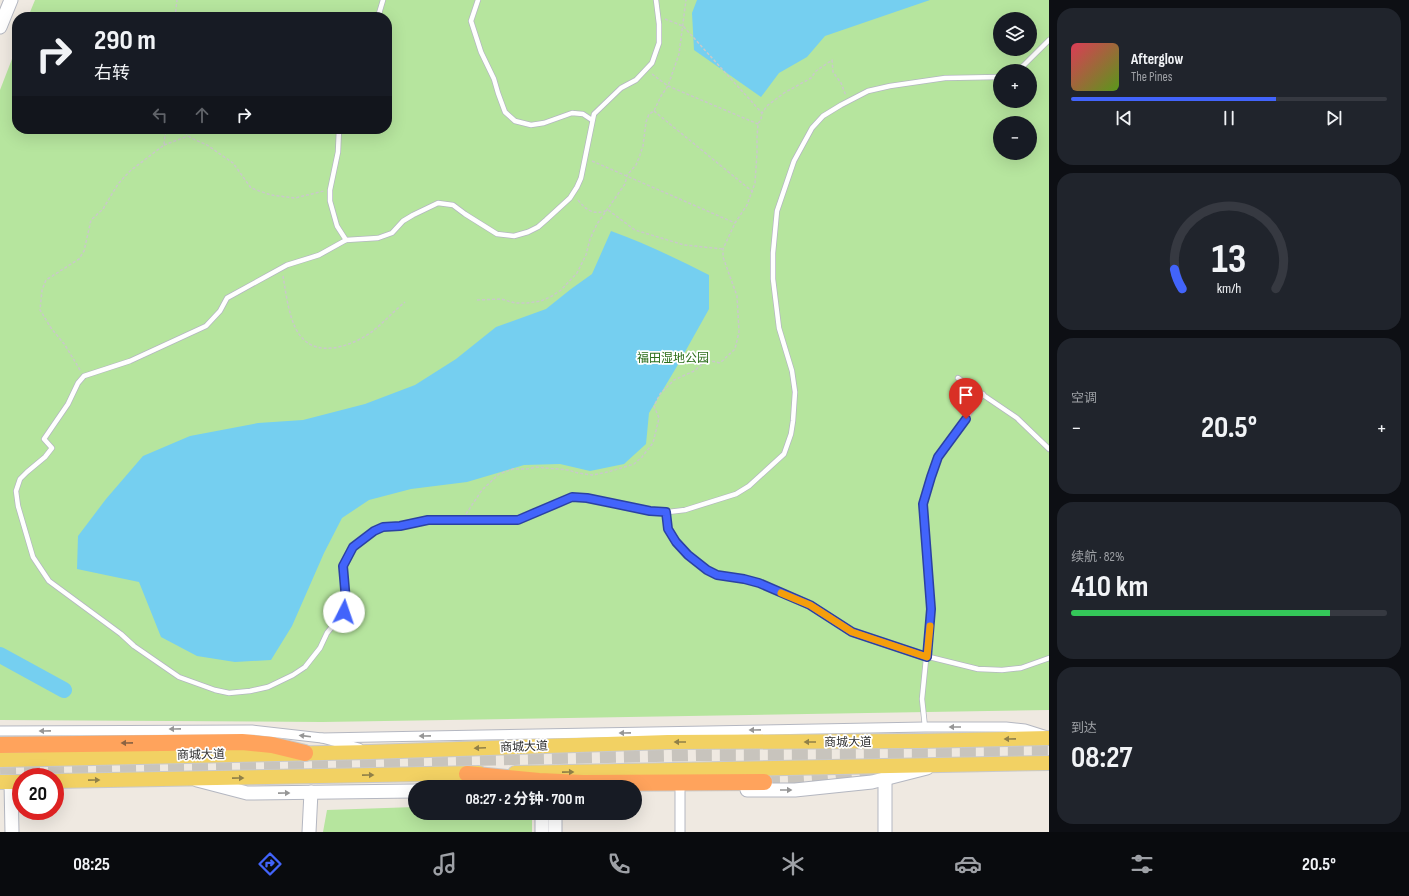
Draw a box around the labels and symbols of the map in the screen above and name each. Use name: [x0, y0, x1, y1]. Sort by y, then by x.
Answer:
park label: 福田湿地公园: [637, 351, 709, 366]
pin: [949, 378, 983, 419]
position arrow: [323, 591, 365, 633]
one-way arrow: [948, 724, 961, 730]
one-way arrow: [168, 726, 181, 732]
one-way arrow: [748, 727, 761, 733]
one-way arrow: [38, 728, 51, 734]
one-way arrow: [618, 730, 631, 736]
one-way arrow: [299, 733, 311, 739]
one-way arrow: [419, 733, 431, 740]
street label: 商城大道: [824, 735, 872, 750]
one-way arrow: [1003, 736, 1016, 742]
one-way arrow: [121, 739, 133, 746]
street label: 商城大道: [500, 739, 548, 755]
one-way arrow: [673, 739, 686, 745]
one-way arrow: [803, 739, 816, 745]
one-way arrow: [473, 745, 486, 751]
street label: 商城大道: [177, 747, 225, 763]
speed limit sign: 20: [12, 768, 64, 820]
one-way arrow: [562, 769, 575, 775]
one-way arrow: [362, 772, 374, 779]
one-way arrow: [232, 775, 245, 781]
one-way arrow: [88, 777, 100, 784]
one-way arrow: [780, 787, 793, 793]
one-way arrow: [278, 790, 291, 796]

